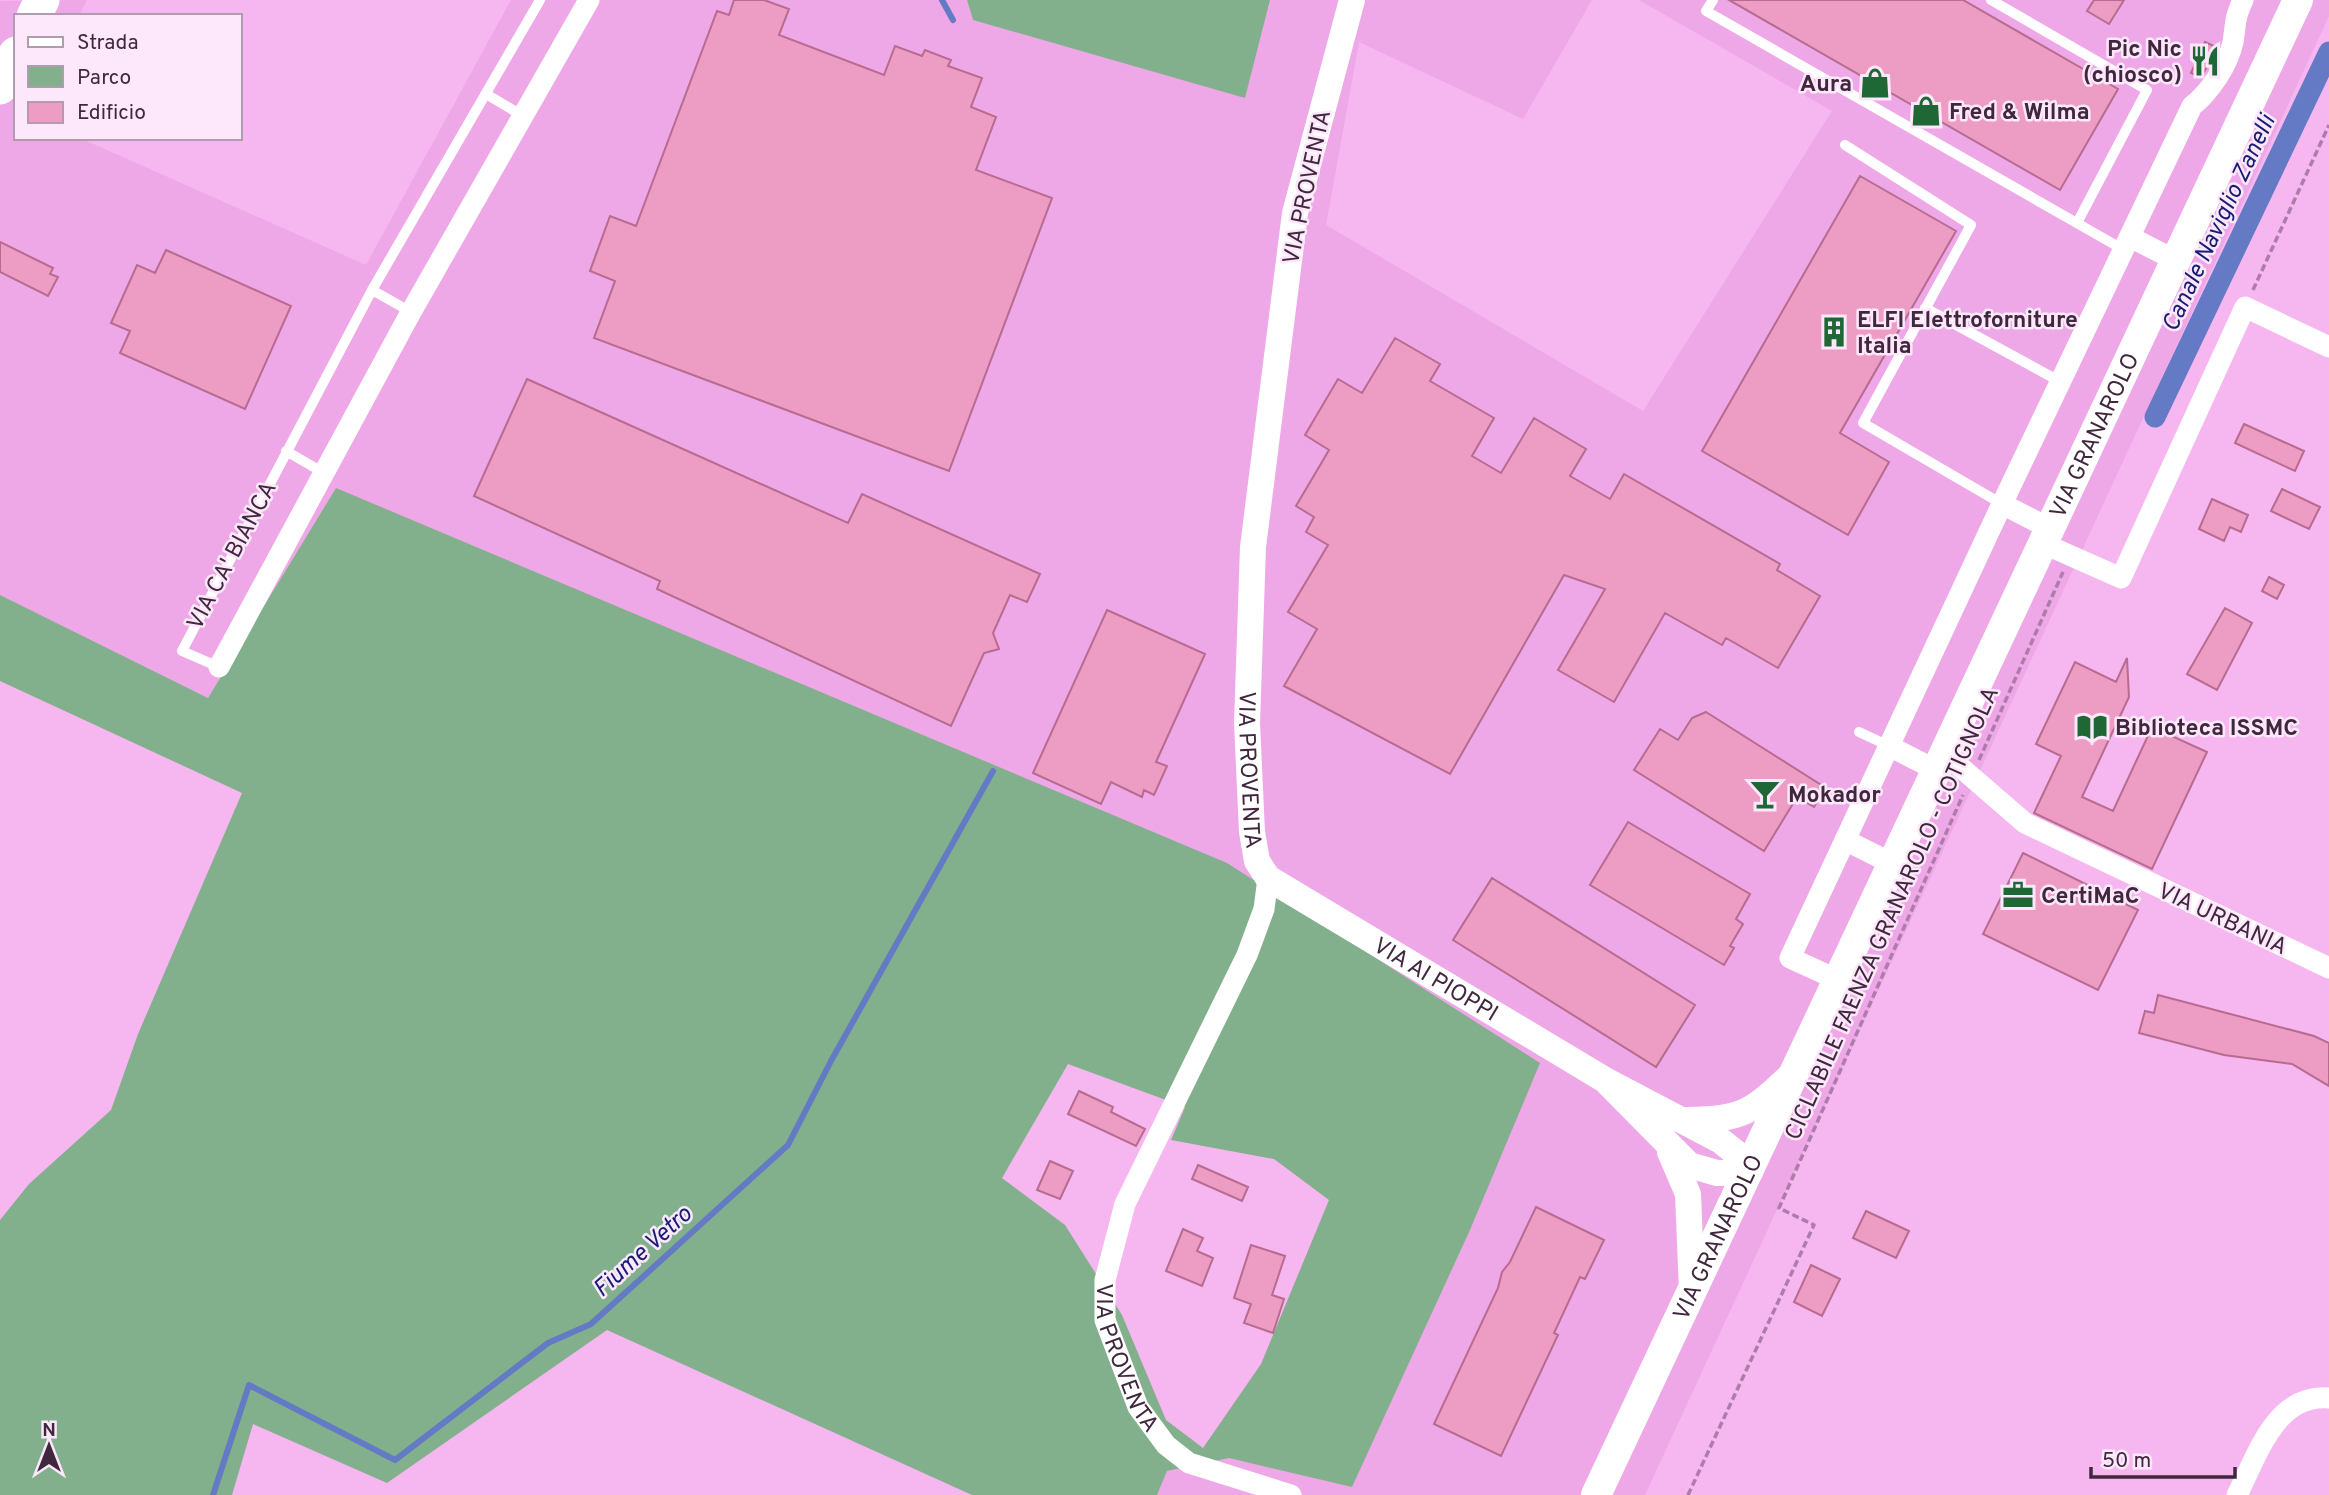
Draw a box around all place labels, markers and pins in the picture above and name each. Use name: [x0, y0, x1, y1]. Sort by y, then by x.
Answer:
place label: Pic Nic (chiosco): [2083, 36, 2182, 91]
restaurant icon: Pic Nic (chiosco): [2188, 44, 2222, 78]
shop icon: Aura: [1858, 66, 1892, 100]
place label: Aura: [1800, 71, 1852, 100]
shop icon: Fred & Wilma: [1909, 94, 1943, 128]
place label: Fred & Wilma: [1949, 99, 2089, 128]
place label: ELFI Elettroforniture Italia: [1857, 307, 2078, 362]
building icon: ELFI Elettroforniture Italia: [1817, 315, 1851, 349]
library icon: Biblioteca ISSMC: [2075, 710, 2109, 744]
place label: Biblioteca ISSMC: [2115, 715, 2298, 744]
bar icon: Mokador: [1748, 777, 1782, 811]
place label: Mokador: [1788, 782, 1881, 811]
office icon: CertiMaC: [2001, 878, 2035, 912]
place label: CertiMaC: [2041, 883, 2139, 912]

